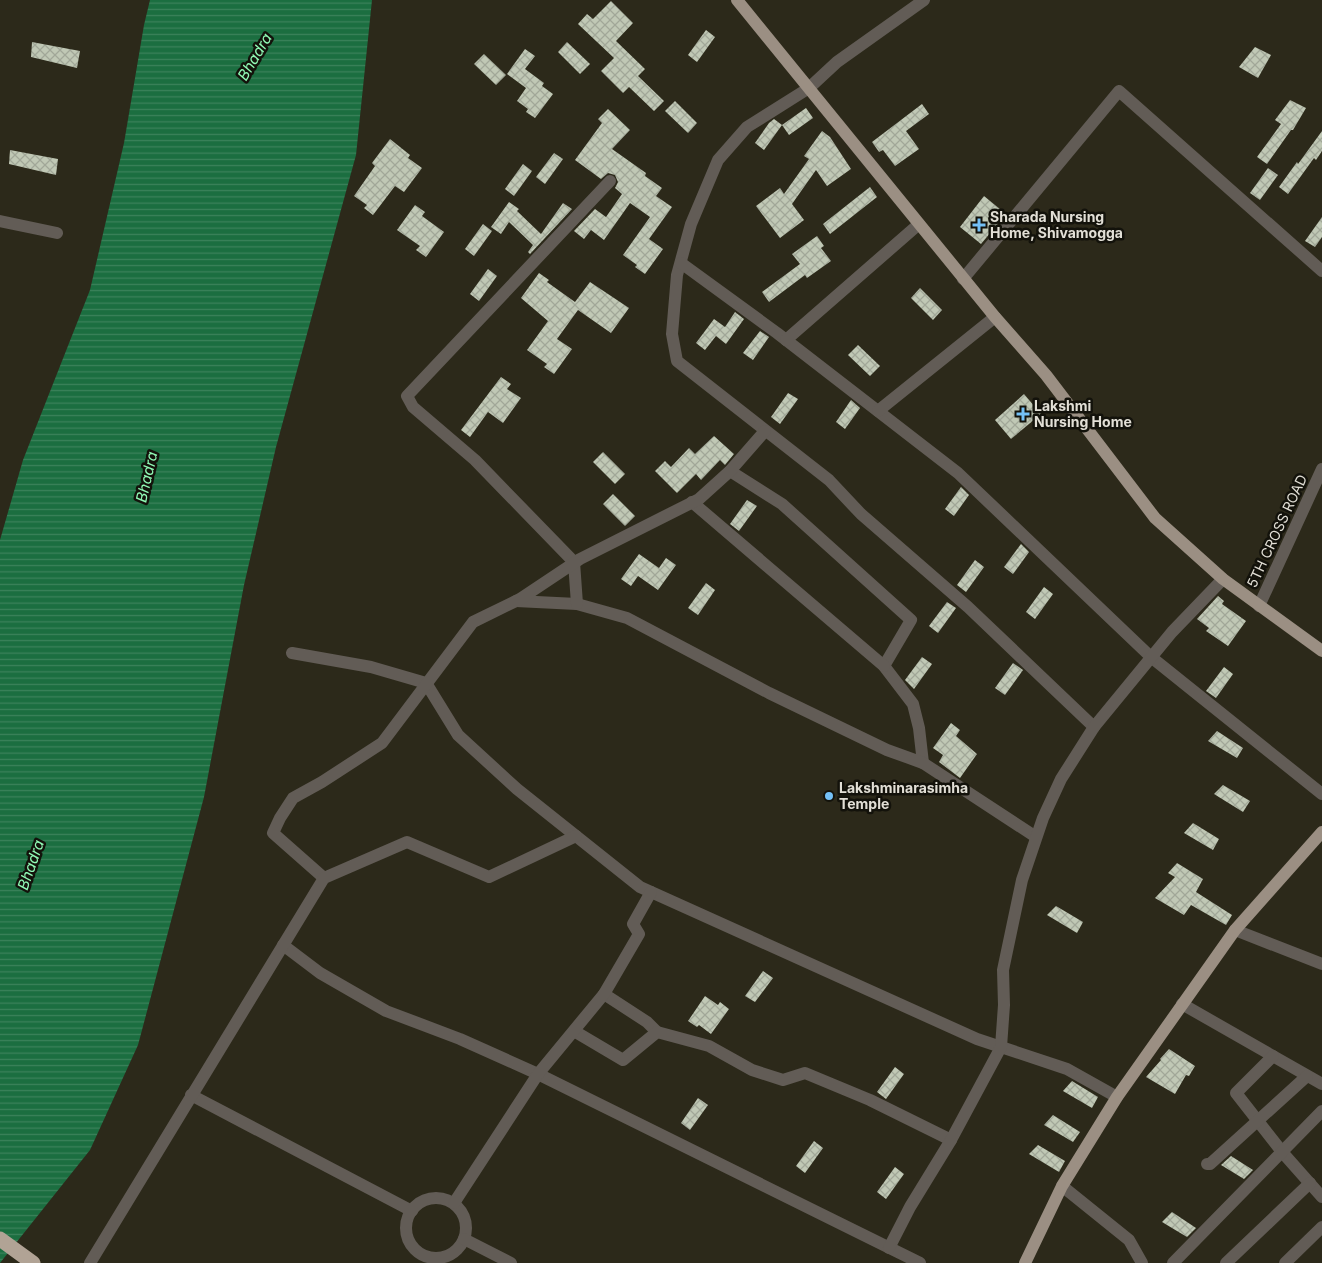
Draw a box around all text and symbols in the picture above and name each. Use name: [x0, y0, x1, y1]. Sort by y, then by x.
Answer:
water label: Bhadra: [233, 30, 276, 84]
place label: Sharada Nursing Home, Shivamogga: [990, 208, 1123, 241]
marker: Sharada Nursing Home, Shivamogga: [972, 218, 986, 232]
place label: Lakshmi Nursing Home: [1034, 397, 1132, 430]
marker: Lakshmi Nursing Home: [1016, 407, 1030, 421]
water label: Bhadra: [131, 450, 162, 504]
street label: 5TH CROSS ROAD: [1243, 472, 1310, 590]
place label: Lakshminarasimha Temple: [839, 779, 968, 812]
marker: Lakshminarasimha Temple: [823, 790, 835, 802]
water label: Bhadra: [13, 837, 48, 892]

